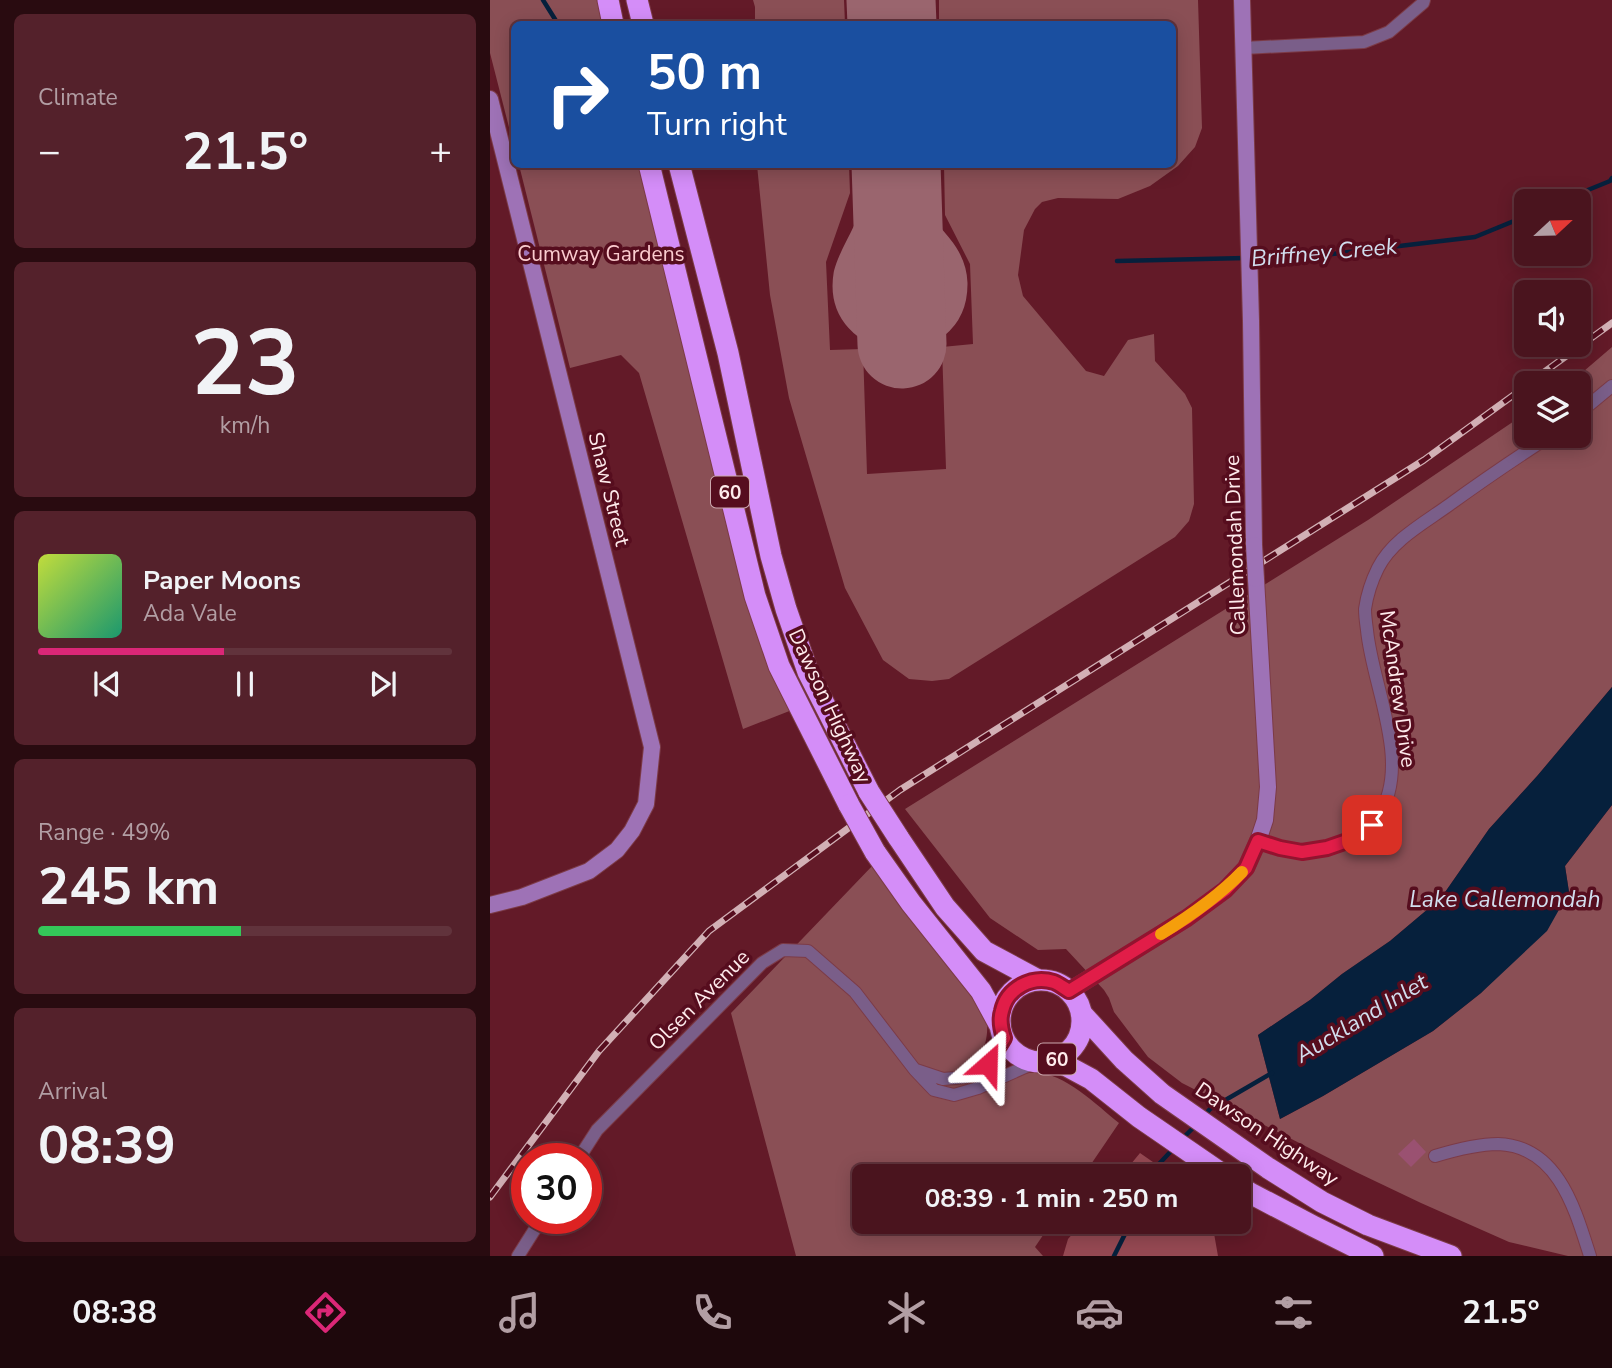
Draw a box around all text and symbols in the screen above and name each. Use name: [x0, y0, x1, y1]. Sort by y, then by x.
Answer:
text: 50 m: [647, 39, 762, 106]
icon: right: [532, 49, 623, 140]
text: Climate: [38, 82, 118, 113]
text: Turn right: [647, 103, 787, 146]
text: 21.5°: [182, 116, 308, 187]
text: −: [38, 126, 61, 177]
text: +: [429, 126, 452, 177]
north arrow: [1514, 189, 1591, 266]
map controls: [1514, 189, 1591, 448]
water label: Briffney Creek: [1250, 231, 1399, 274]
park label: Cumway Gardens: [517, 240, 685, 268]
button: sound: [1514, 280, 1591, 357]
text: 23: [190, 302, 300, 426]
button: layers: [1514, 371, 1591, 448]
text: km/h: [220, 410, 270, 441]
street label: Shaw Street: [581, 429, 637, 549]
street label: Callemondah Drive: [1218, 454, 1252, 636]
road number: 60: [711, 477, 749, 508]
text: Paper Moons: [143, 563, 301, 598]
text: Ada Vale: [143, 598, 237, 629]
street label: McAndrew Drive: [1373, 609, 1423, 769]
street label: Dawson Highway: [782, 624, 878, 788]
icon: previous: [88, 665, 126, 703]
icon: pause: [226, 665, 264, 703]
icon: next: [364, 665, 402, 703]
pin: [1342, 795, 1402, 855]
icon: arrive: [1353, 806, 1391, 844]
text: Range · 49%: [38, 817, 170, 848]
text: 245 km: [38, 851, 219, 922]
water label: Lake Callemondah: [1409, 884, 1601, 915]
street label: Olsen Avenue: [642, 943, 756, 1057]
water label: Auckland Inlet: [1288, 966, 1434, 1071]
position arrow: [951, 1027, 1025, 1101]
road number: 60: [1038, 1044, 1076, 1074]
text: Arrival: [38, 1076, 107, 1107]
street label: Dawson Highway: [1190, 1076, 1344, 1193]
text: 08:39: [38, 1110, 176, 1181]
speed limit sign: 30: [511, 1143, 602, 1234]
text: 08:39 · 1 min · 250 m: [925, 1181, 1178, 1216]
icon: directions: [301, 1288, 350, 1337]
icon: music: [495, 1288, 544, 1337]
icon: phone: [688, 1288, 737, 1337]
icon: climate: [882, 1288, 931, 1337]
icon: car: [1075, 1288, 1124, 1337]
icon: filters: [1269, 1288, 1318, 1337]
text: 08:38: [72, 1291, 157, 1334]
text: 21.5°: [1462, 1291, 1540, 1334]

